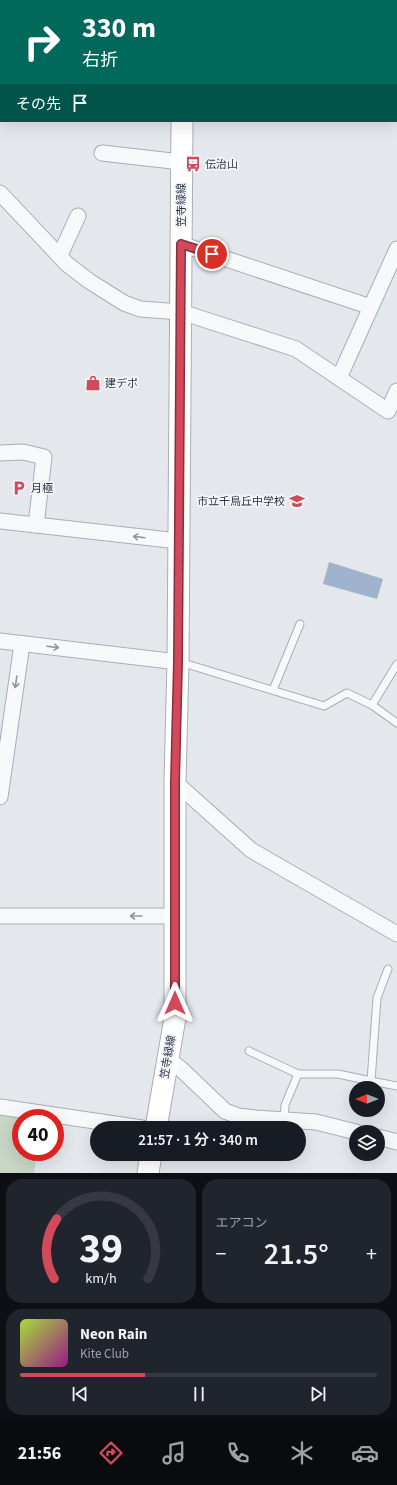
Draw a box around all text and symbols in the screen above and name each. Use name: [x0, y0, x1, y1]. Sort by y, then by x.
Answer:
text: 330 m: [82, 8, 156, 48]
icon: right: [16, 16, 68, 68]
text: 右折: [82, 48, 118, 73]
icon: arrive: [69, 92, 91, 114]
text: その先: [16, 94, 61, 115]
bus stop icon: 伝治山: [184, 155, 202, 173]
place label: 伝治山: [205, 157, 238, 172]
street label: 笠寺緑線: [174, 183, 189, 227]
pin: [195, 237, 229, 271]
icon: arrive: [201, 243, 223, 265]
shop icon: 建デポ: [84, 374, 102, 392]
place label: 建デポ: [105, 376, 138, 391]
parking icon: 月極: [10, 479, 28, 497]
place label: 月極: [31, 481, 53, 496]
school or university icon: 市立千鳥丘中学校: [288, 492, 306, 510]
place label: 市立千鳥丘中学校: [197, 494, 285, 509]
one-way arrow: [133, 534, 146, 541]
one-way arrow: [46, 643, 59, 651]
one-way arrow: [12, 675, 20, 688]
one-way arrow: [130, 912, 143, 920]
position arrow: [154, 982, 196, 1024]
street label: 笠寺緑線: [157, 1034, 179, 1080]
north arrow: [349, 1081, 385, 1117]
map controls: [349, 1081, 385, 1161]
speed limit sign: 40: [12, 1109, 64, 1161]
button: layers: [349, 1125, 385, 1161]
text: 21:57 · 1 分 · 340 m: [138, 1130, 258, 1151]
text: エアコン: [216, 1214, 268, 1232]
text: 39: [79, 1219, 123, 1279]
text: 21.5°: [264, 1233, 329, 1276]
text: −: [216, 1238, 226, 1270]
text: +: [366, 1238, 377, 1270]
text: km/h: [85, 1268, 117, 1289]
text: Neon Rain: [80, 1324, 147, 1345]
text: Kite Club: [80, 1345, 129, 1363]
icon: previous: [69, 1383, 91, 1405]
icon: pause: [188, 1383, 210, 1405]
icon: next: [307, 1383, 329, 1405]
icon: directions: [97, 1439, 125, 1467]
icon: music: [160, 1439, 188, 1467]
icon: phone: [224, 1439, 252, 1467]
icon: climate: [288, 1439, 316, 1467]
icon: car: [351, 1439, 379, 1467]
text: 21:56: [18, 1441, 61, 1466]

